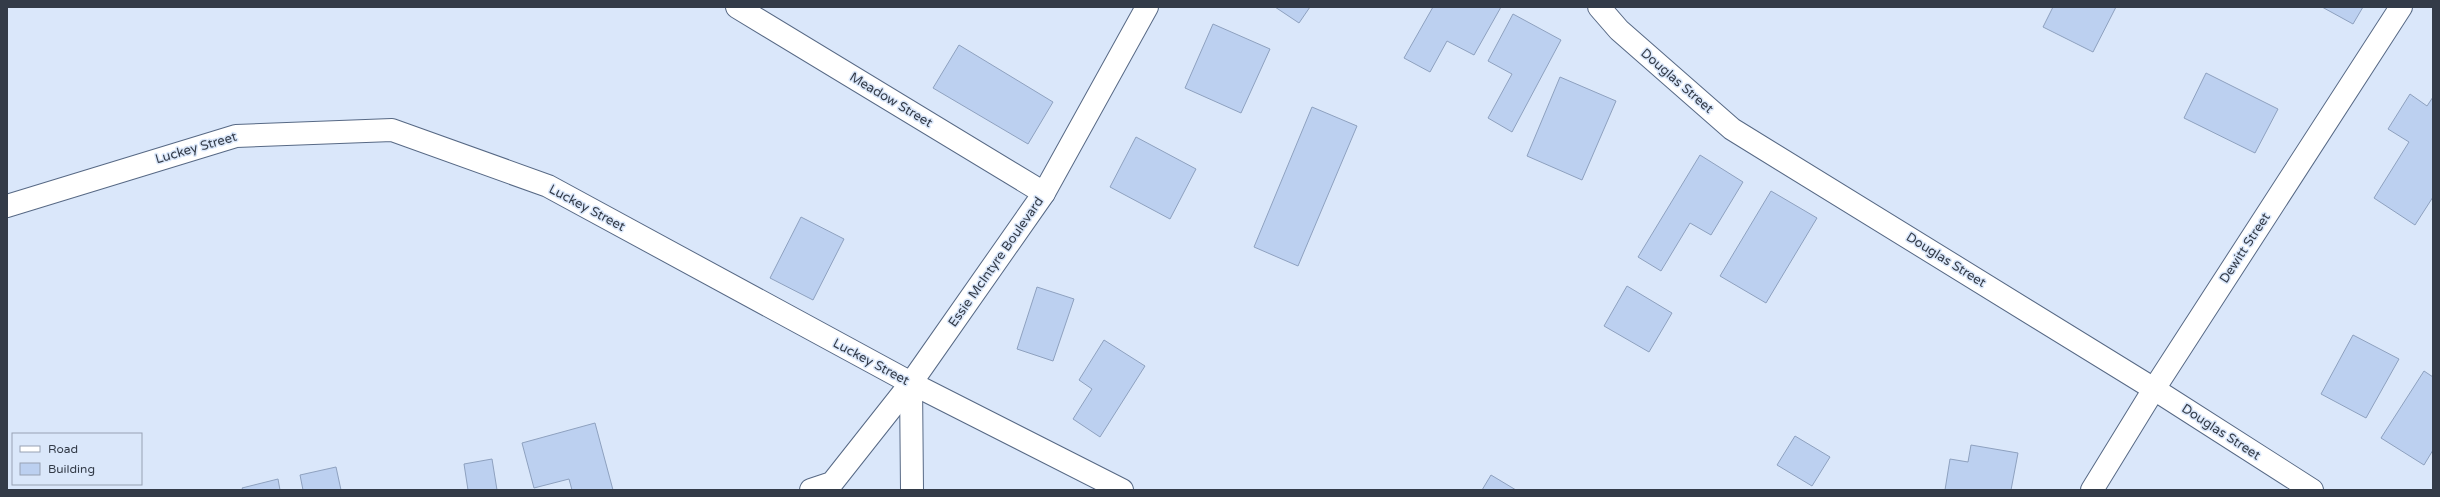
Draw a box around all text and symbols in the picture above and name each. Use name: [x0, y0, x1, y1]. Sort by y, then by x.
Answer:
street label: Douglas Street: [1637, 45, 1717, 117]
street label: Meadow Street: [847, 69, 935, 131]
street label: Luckey Street: [153, 129, 239, 167]
street label: Luckey Street: [546, 181, 628, 235]
street label: Essie McIntyre Boulevard: [945, 194, 1047, 330]
street label: Dewitt Street: [2216, 210, 2274, 286]
street label: Douglas Street: [1903, 229, 1989, 291]
street label: Luckey Street: [830, 335, 912, 389]
street label: Douglas Street: [2179, 401, 2263, 463]
legend: [12, 433, 142, 485]
text: Road: [48, 442, 78, 456]
text: Building: [48, 462, 95, 476]

